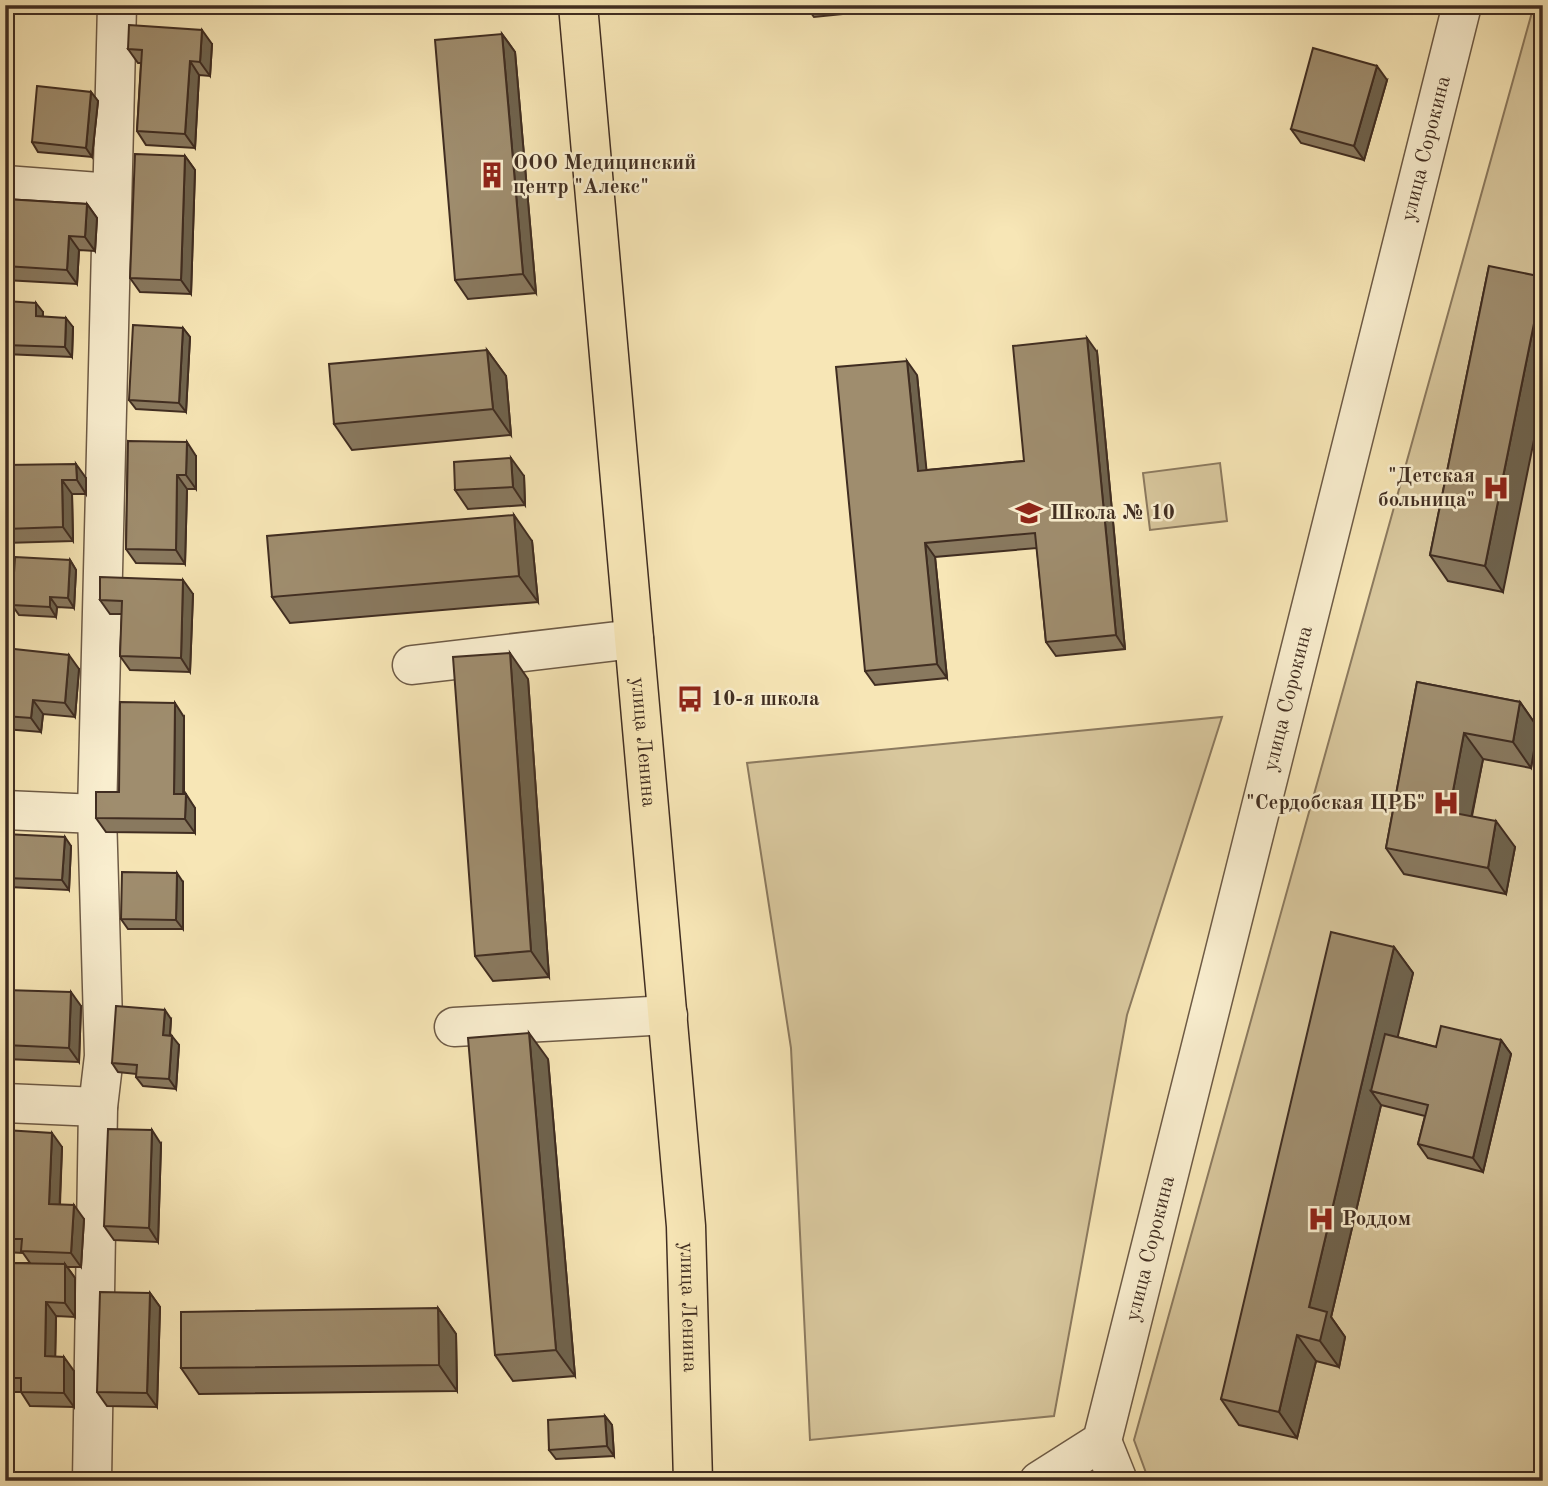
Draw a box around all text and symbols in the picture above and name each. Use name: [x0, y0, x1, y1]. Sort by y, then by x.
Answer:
street label: улица Сорокина: [1398, 74, 1454, 224]
place label: ООО Медицинский центр "Алекс": [513, 153, 696, 198]
building icon: ООО Медицинский центр "Алекс": [477, 160, 507, 190]
place label: "Детская больница": [1378, 466, 1475, 511]
hospital icon: "Детская больница": [1481, 473, 1511, 503]
school or university icon: Школа № 10: [1014, 498, 1044, 528]
place label: Школа № 10: [1050, 503, 1175, 524]
street label: улица Сорокина: [1260, 624, 1316, 774]
street label: улица Ленина: [627, 676, 659, 808]
bus stop icon: 10-я школа: [675, 684, 705, 714]
place label: 10-я школа: [711, 689, 820, 710]
hospital icon: "Сердобская ЦРБ": [1431, 788, 1461, 818]
place label: "Сердобская ЦРБ": [1246, 793, 1425, 814]
street label: улица Сорокина: [1122, 1174, 1179, 1324]
hospital icon: Роддом: [1306, 1204, 1336, 1234]
place label: Роддом: [1342, 1209, 1411, 1230]
street label: улица Ленина: [676, 1242, 701, 1373]

